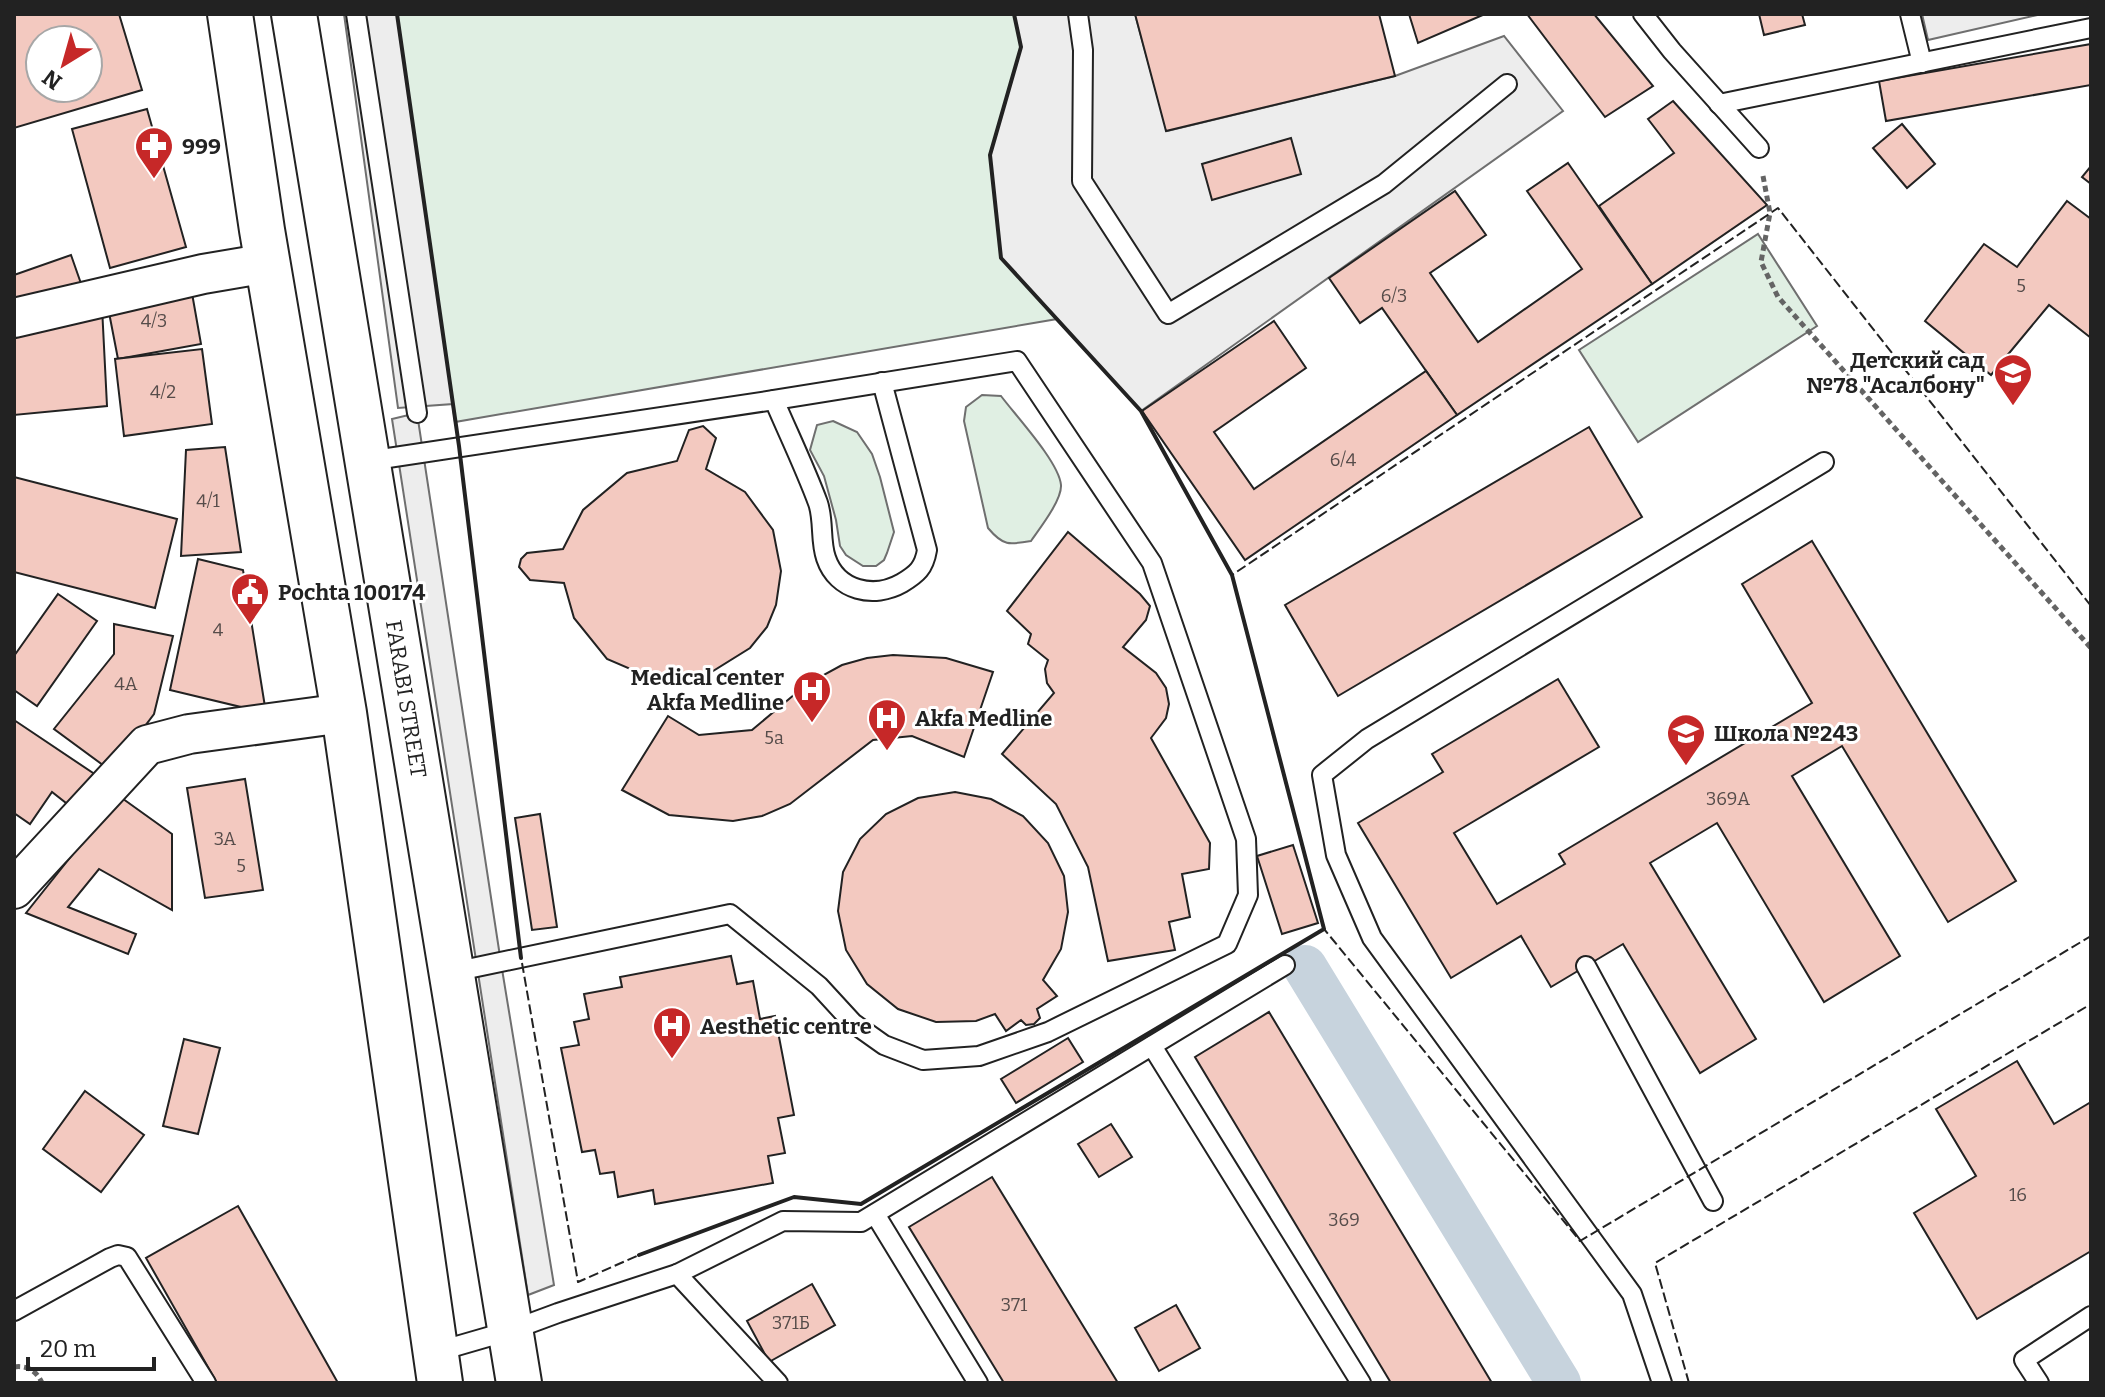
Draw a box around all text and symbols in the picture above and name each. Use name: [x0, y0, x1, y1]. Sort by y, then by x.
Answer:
north arrow: [24, 24, 104, 104]
text: N: [37, 64, 67, 95]
pharmacy icon: 999: [133, 125, 175, 180]
place label: 999: [182, 133, 221, 160]
house number: 5: [2016, 275, 2026, 297]
house number: 6/3: [1381, 285, 1407, 307]
house number: 4/3: [141, 310, 167, 332]
place label: Детский сад №78 "Асалбону": [1806, 347, 1985, 399]
school or university icon: Детский сад №78 "Асалбону": [1992, 352, 2034, 407]
house number: 4/2: [150, 381, 176, 403]
house number: 6/4: [1330, 449, 1357, 471]
house number: 4/1: [196, 490, 220, 512]
public building icon: Pochta 100174: [229, 571, 271, 626]
place label: Pochta 100174: [278, 579, 426, 606]
street label: FARABI STREET: [380, 618, 432, 780]
house number: 4: [213, 619, 224, 641]
place label: Medical center Akfa Medline: [631, 664, 785, 716]
hospital icon: Medical center Akfa Medline: [791, 669, 833, 724]
house number: 4A: [114, 673, 138, 695]
hospital icon: Akfa Medline: [866, 697, 908, 752]
place label: Akfa Medline: [915, 705, 1052, 732]
school or university icon: Школа №243: [1665, 712, 1707, 767]
place label: Школа №243: [1714, 720, 1859, 747]
house number: 5a: [764, 727, 784, 749]
house number: 369A: [1706, 788, 1750, 810]
house number: 3A: [214, 828, 236, 850]
house number: 5: [236, 855, 246, 877]
hospital icon: Aesthetic centre: [651, 1005, 693, 1060]
place label: Aesthetic centre: [700, 1013, 872, 1040]
house number: 16: [2009, 1184, 2027, 1206]
house number: 369: [1328, 1209, 1360, 1231]
house number: 371: [1001, 1294, 1028, 1316]
house number: 371Б: [772, 1312, 810, 1334]
scale bar: [28, 1321, 154, 1371]
text: 20 m: [40, 1335, 96, 1363]

